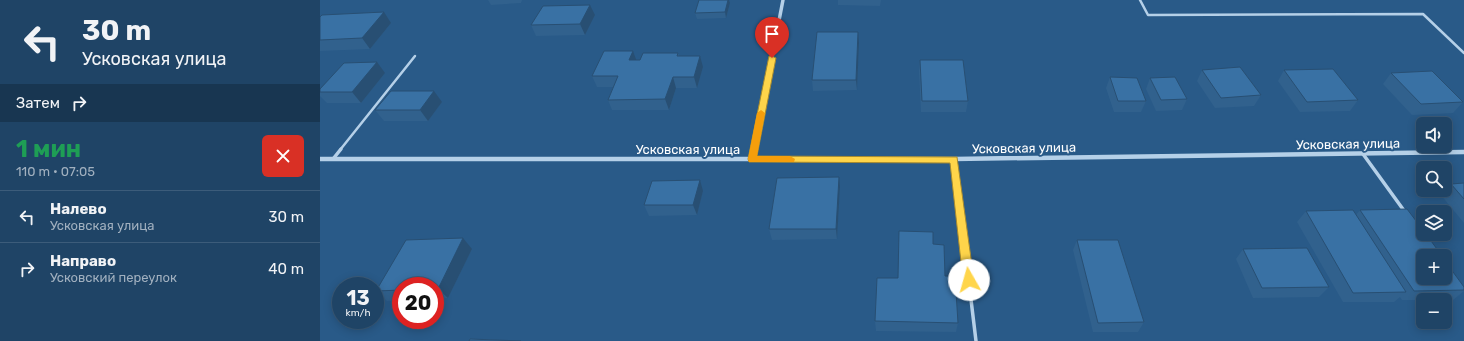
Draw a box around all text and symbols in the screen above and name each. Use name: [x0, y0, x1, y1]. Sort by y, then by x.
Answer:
text: 30 m: [82, 14, 151, 47]
icon: left: [16, 16, 68, 68]
pin: [755, 17, 789, 58]
icon: arrive: [761, 23, 783, 45]
text: Усковская улица: [82, 48, 226, 70]
icon: right: [68, 92, 90, 114]
text: Затем: [16, 94, 60, 112]
map controls: [1416, 117, 1452, 329]
button: sound: [1416, 117, 1452, 153]
text: 1 мин: [16, 135, 81, 163]
button: close: [262, 135, 304, 177]
street label: Усковская улица: [1296, 136, 1400, 152]
street label: Усковская улица: [972, 140, 1076, 156]
street label: Усковская улица: [636, 142, 740, 157]
button: search: [1416, 161, 1452, 197]
text: 110 m · 07:05: [16, 164, 95, 179]
text: Налево: [50, 200, 107, 218]
button: layers: [1416, 205, 1452, 241]
icon: left: [16, 206, 38, 228]
text: 30 m: [268, 208, 304, 226]
text: Усковская улица: [50, 218, 154, 233]
button: +: [1416, 249, 1452, 285]
text: Направо: [50, 252, 116, 270]
icon: right: [16, 258, 38, 280]
position arrow: [948, 259, 990, 301]
text: 40 m: [268, 260, 304, 278]
text: Усковский переулок: [50, 270, 177, 285]
speed limit sign: 20: [392, 277, 444, 329]
text: 13: [346, 286, 370, 310]
button: −: [1416, 293, 1452, 329]
text: km/h: [346, 307, 370, 319]

